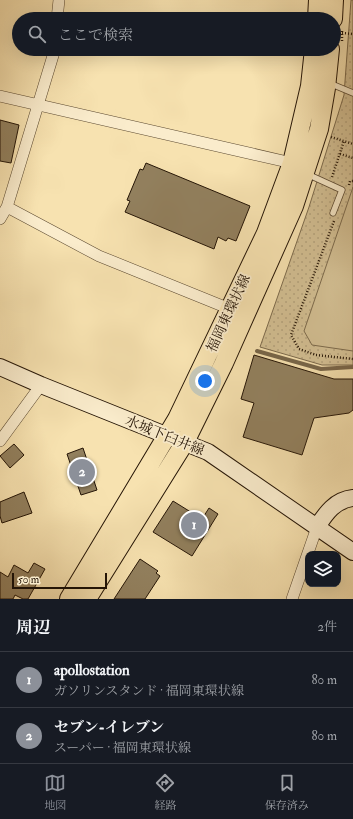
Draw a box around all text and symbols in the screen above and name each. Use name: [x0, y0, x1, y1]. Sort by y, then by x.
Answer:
search box: [12, 12, 341, 56]
icon: search: [26, 23, 48, 45]
text: ここで検索: [58, 26, 133, 45]
street label: 福岡東環状線: [203, 272, 254, 355]
your location: [195, 371, 215, 391]
street label: 水城下臼井線: [123, 412, 207, 459]
pin: 2: [69, 457, 95, 487]
pin: 1: [181, 510, 207, 540]
map controls: [305, 551, 341, 587]
button: layers: [305, 551, 341, 587]
scale bar: [12, 571, 107, 590]
text: 50 m: [18, 573, 39, 586]
text: 周辺: [16, 617, 50, 638]
text: 2件: [317, 619, 337, 635]
text: apollostation: [54, 661, 130, 680]
text: 1: [27, 672, 31, 688]
text: 80 m: [311, 672, 337, 688]
text: ガソリンスタンド · 福岡東環状線: [54, 683, 244, 699]
text: セブン-イレブン: [54, 718, 164, 737]
text: 2: [26, 728, 32, 744]
text: 80 m: [311, 728, 337, 744]
text: スーパー · 福岡東環状線: [54, 740, 191, 756]
tab: 地図: [44, 772, 66, 812]
tab: 経路: [154, 772, 176, 812]
tab: 保存済み: [265, 772, 309, 812]

